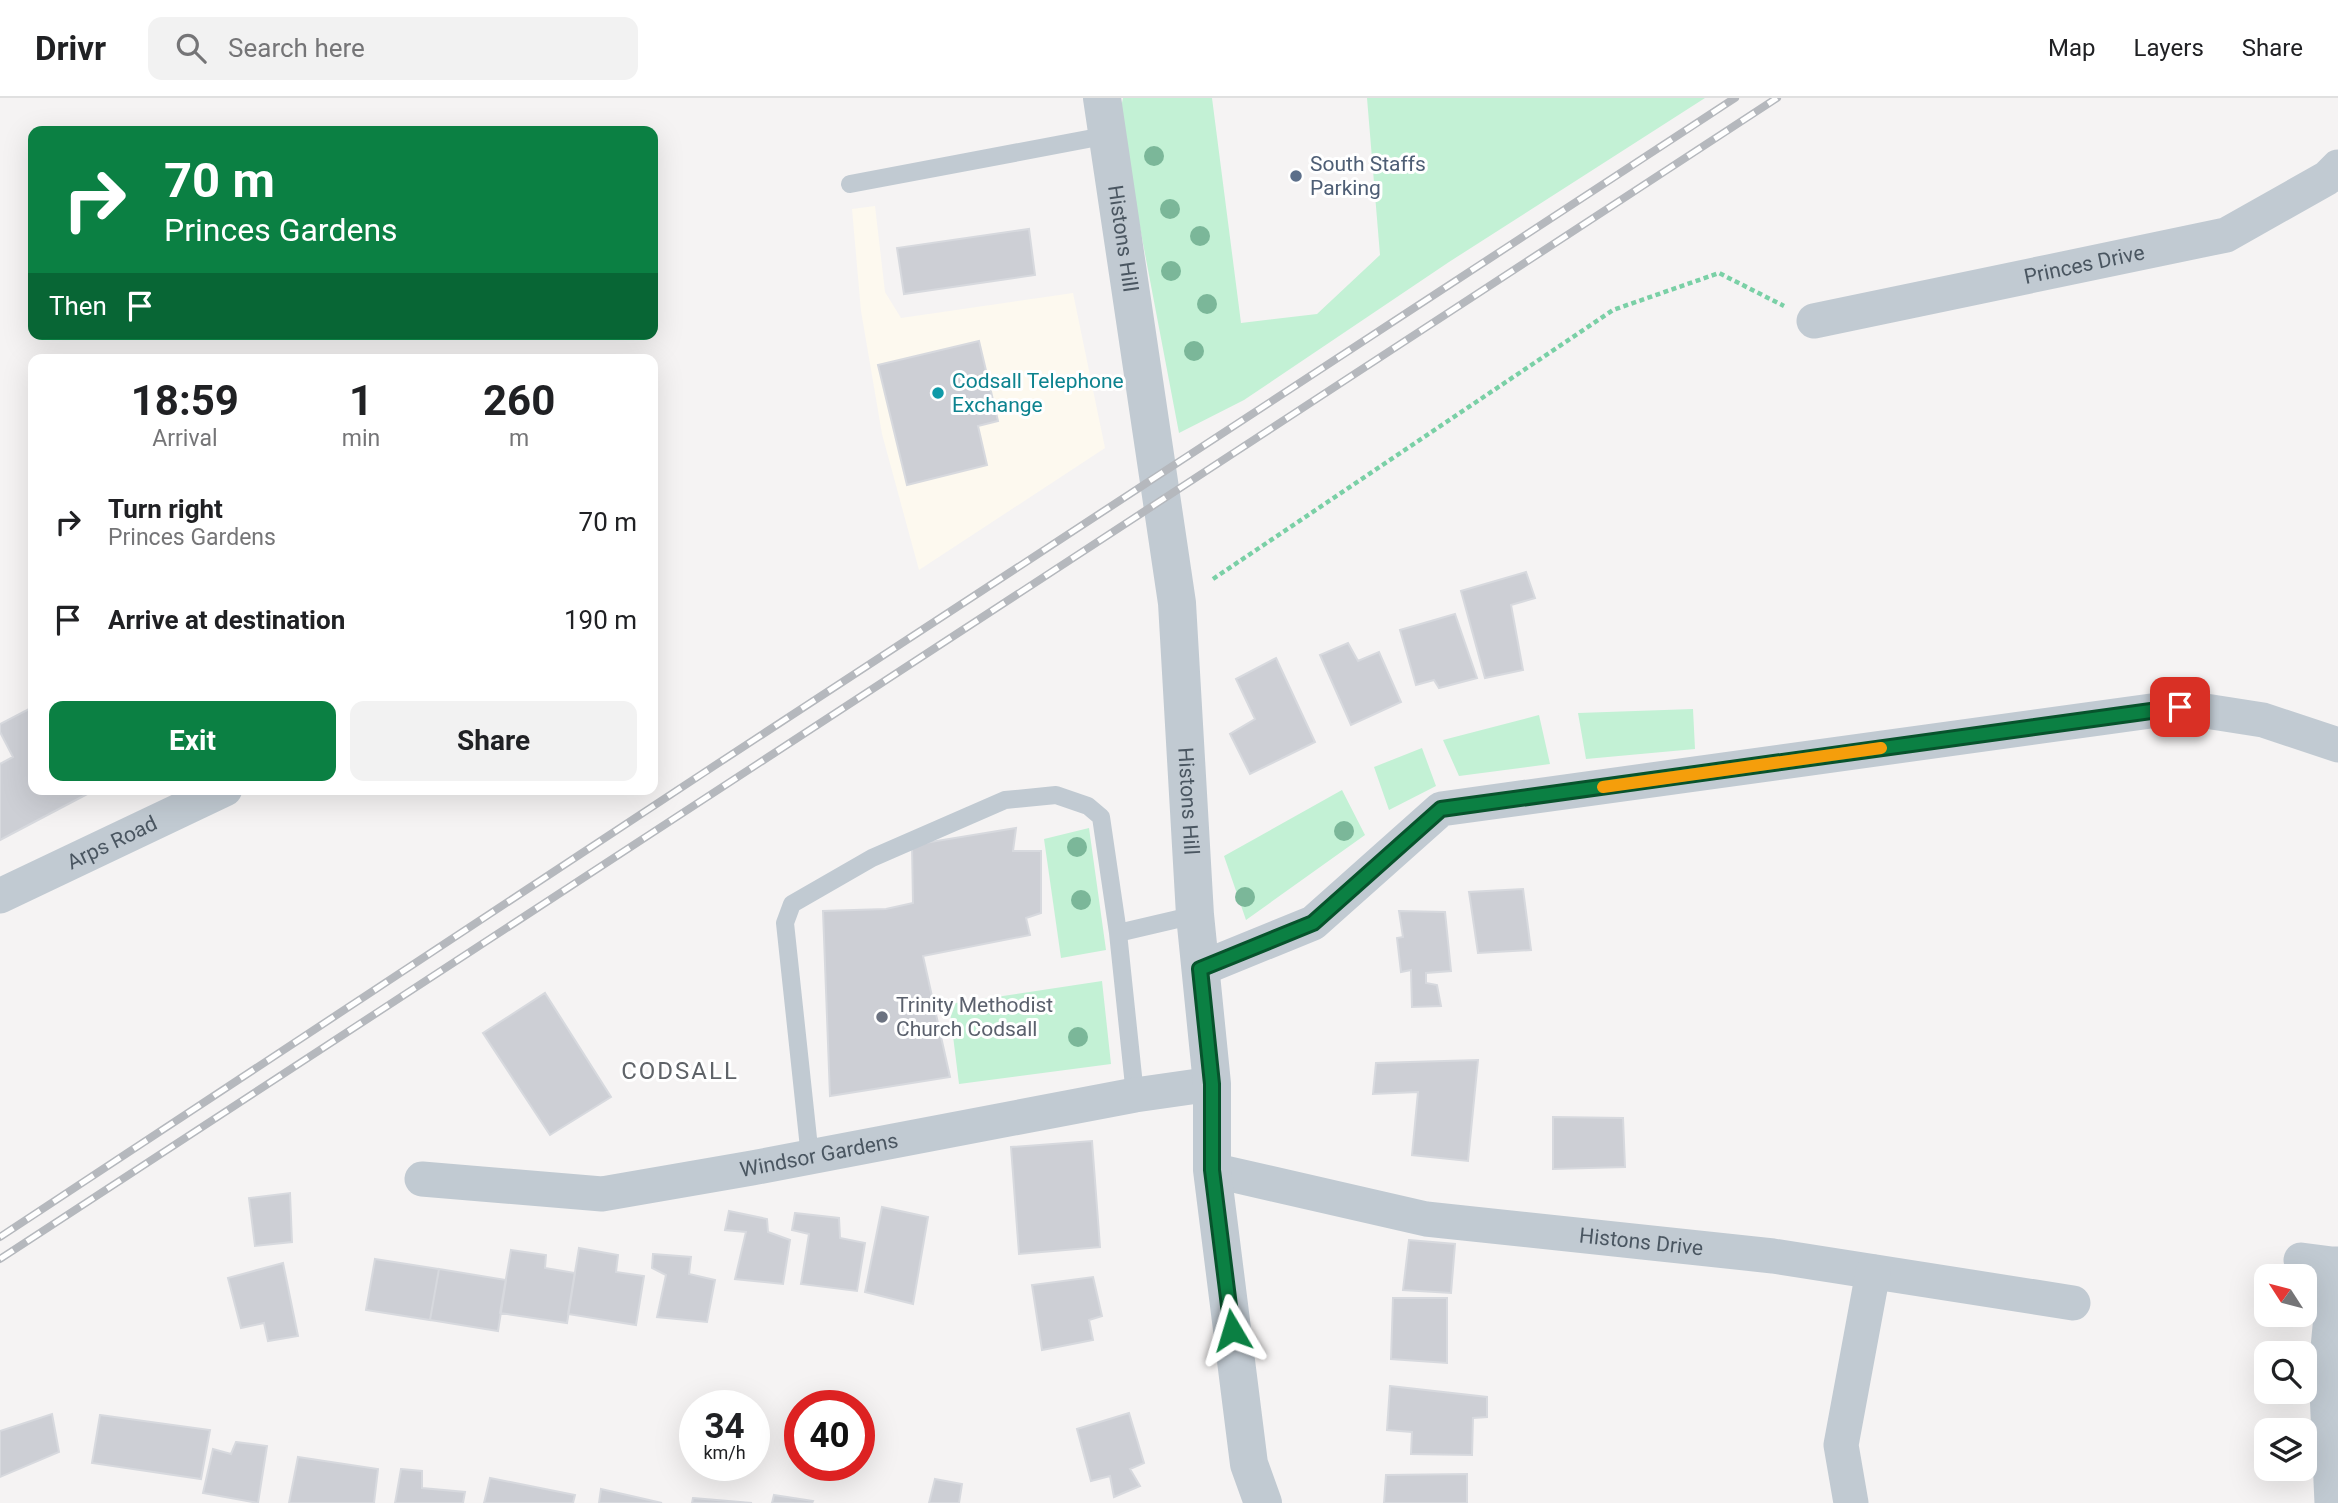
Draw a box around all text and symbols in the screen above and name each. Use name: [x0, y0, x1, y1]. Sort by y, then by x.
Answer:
search box: [148, 17, 638, 80]
text: Drivr: [35, 29, 106, 68]
icon: search: [172, 29, 210, 67]
text: Search here: [228, 33, 365, 63]
text: Map: [2048, 34, 2096, 62]
text: Layers: [2134, 34, 2204, 62]
text: Share: [2242, 34, 2303, 62]
text: 70 m: [164, 152, 275, 209]
place label: South Staffs Parking: [1310, 152, 1426, 200]
icon: right: [49, 154, 140, 245]
marker: South Staffs Parking: [1288, 168, 1304, 184]
street label: Histons Hill: [1103, 183, 1143, 293]
text: Princes Gardens: [164, 211, 398, 249]
street label: Princes Drive: [2022, 240, 2147, 289]
icon: arrive: [121, 287, 159, 325]
text: Then: [49, 291, 107, 321]
place label: Codsall Telephone Exchange: [952, 369, 1124, 417]
text: 18:59: [131, 376, 239, 425]
text: 1: [349, 376, 373, 425]
text: 260: [483, 376, 555, 425]
marker: Codsall Telephone Exchange: [930, 385, 946, 401]
text: Arrival: [152, 425, 218, 452]
text: min: [342, 425, 380, 452]
text: m: [509, 425, 529, 452]
text: Turn right: [108, 494, 223, 524]
icon: right: [49, 503, 87, 541]
text: 70 m: [579, 507, 637, 537]
text: Princes Gardens: [108, 524, 276, 551]
icon: arrive: [49, 601, 87, 639]
text: Arrive at destination: [108, 605, 345, 635]
text: 190 m: [564, 605, 637, 635]
pin: [2150, 677, 2210, 737]
icon: arrive: [2161, 688, 2199, 726]
button: Exit: [49, 701, 336, 781]
button: Share: [350, 701, 637, 781]
street label: Histons Hill: [1173, 747, 1204, 856]
street label: Arps Road: [63, 811, 161, 874]
place label: Trinity Methodist Church Codsall: [896, 993, 1053, 1041]
marker: Trinity Methodist Church Codsall: [874, 1009, 890, 1025]
district label: CODSALL: [621, 1057, 739, 1085]
street label: Windsor Gardens: [738, 1128, 900, 1182]
street label: Histons Drive: [1578, 1223, 1704, 1260]
north arrow: [2254, 1264, 2317, 1326]
map controls: [2254, 1264, 2317, 1481]
position arrow: [1195, 1293, 1269, 1367]
button: search: [2254, 1341, 2317, 1404]
speed limit sign: 40: [784, 1390, 875, 1481]
text: 34: [704, 1406, 745, 1447]
button: layers: [2254, 1418, 2317, 1481]
text: km/h: [703, 1442, 746, 1463]

